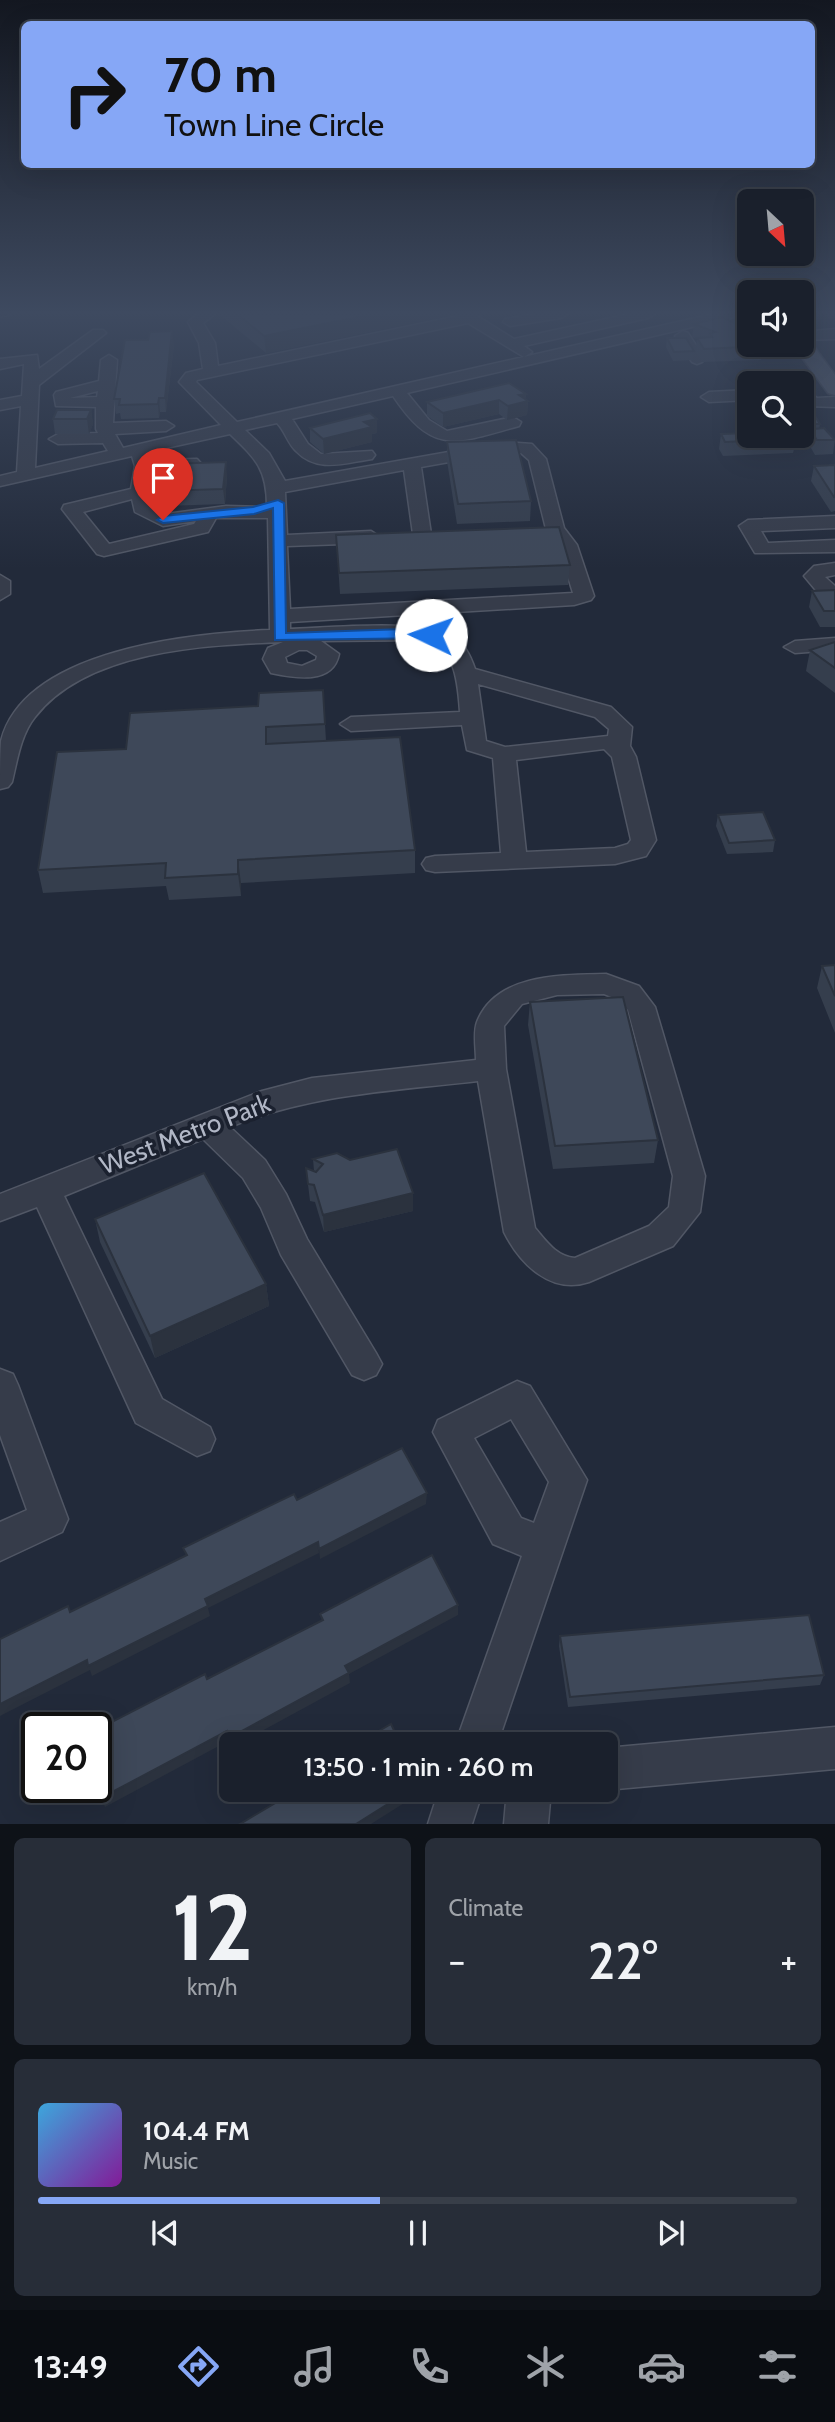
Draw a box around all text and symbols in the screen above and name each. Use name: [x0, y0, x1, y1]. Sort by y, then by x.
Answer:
text: 70 m: [164, 45, 277, 104]
icon: right: [49, 49, 140, 140]
text: Town Line Circle: [164, 105, 384, 144]
north arrow: [737, 189, 814, 266]
map controls: [737, 189, 814, 448]
button: sound: [737, 280, 814, 357]
button: search: [737, 371, 814, 448]
pin: [133, 448, 193, 520]
icon: arrive: [144, 459, 182, 497]
position arrow: [394, 598, 468, 672]
street label: West Metro Park: [95, 1087, 275, 1181]
speed limit sign: 20: [21, 1712, 112, 1803]
text: 13:50 · 1 min · 260 m: [304, 1751, 533, 1783]
text: 12: [171, 1872, 253, 1983]
text: Climate: [449, 1894, 523, 1922]
text: 22°: [588, 1929, 658, 1992]
text: −: [449, 1937, 465, 1984]
text: +: [780, 1937, 797, 1984]
text: km/h: [187, 1973, 237, 2001]
text: 104.4 FM: [143, 2115, 250, 2147]
text: Music: [143, 2147, 198, 2175]
icon: previous: [146, 2214, 184, 2252]
icon: pause: [399, 2214, 437, 2252]
icon: next: [652, 2214, 690, 2252]
icon: directions: [174, 2342, 223, 2391]
icon: music: [290, 2342, 339, 2391]
icon: phone: [405, 2342, 454, 2391]
icon: climate: [521, 2342, 570, 2391]
icon: car: [637, 2342, 686, 2391]
icon: filters: [753, 2342, 802, 2391]
text: 13:49: [33, 2347, 107, 2386]

